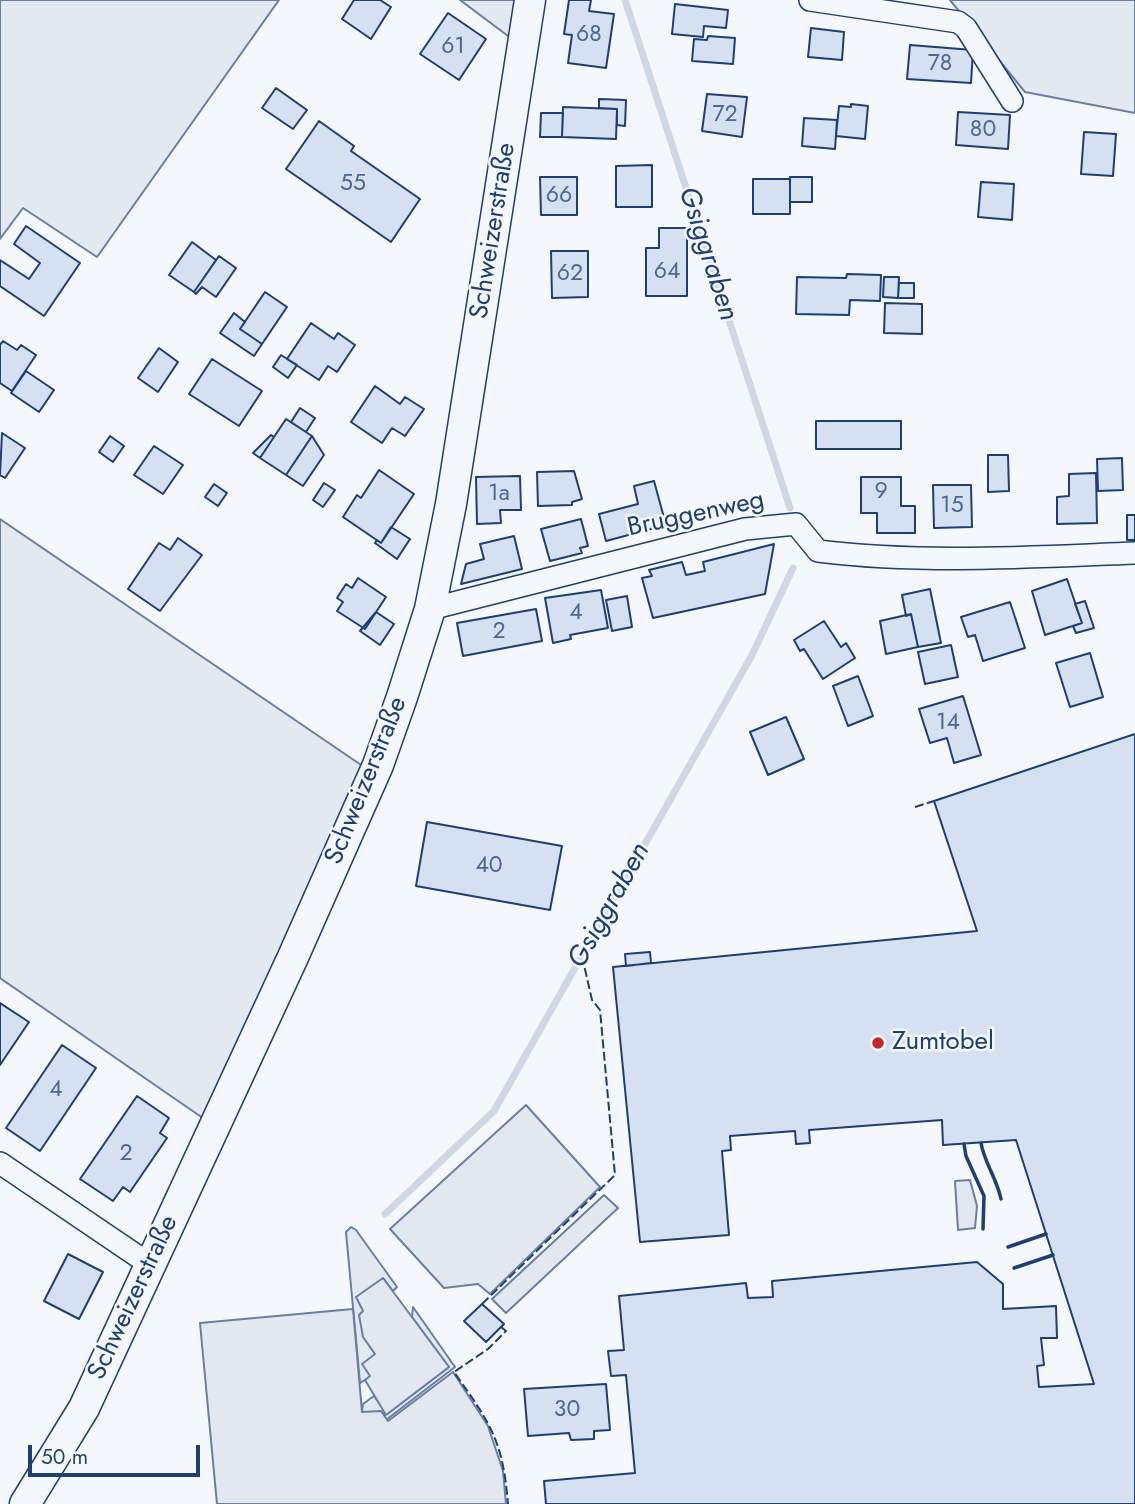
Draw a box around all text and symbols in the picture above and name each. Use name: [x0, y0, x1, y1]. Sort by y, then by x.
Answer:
house number: 68: [576, 21, 602, 49]
house number: 61: [441, 33, 465, 61]
house number: 78: [928, 50, 952, 78]
house number: 72: [712, 101, 738, 129]
house number: 80: [970, 116, 996, 144]
street label: Schweizerstraße: [465, 141, 523, 321]
house number: 55: [340, 170, 366, 198]
house number: 66: [546, 182, 572, 210]
water label: Gsiggraben: [670, 183, 744, 325]
house number: 64: [654, 258, 680, 286]
house number: 62: [557, 260, 583, 288]
house number: 9: [874, 478, 888, 506]
house number: 1a: [488, 480, 510, 508]
street label: Bruggenweg: [625, 485, 767, 545]
house number: 15: [940, 492, 964, 520]
house number: 4: [569, 599, 583, 627]
house number: 2: [492, 618, 506, 646]
street label: Schweizerstraße: [319, 693, 415, 869]
house number: 14: [936, 709, 960, 737]
water label: Gsiggraben: [562, 837, 658, 975]
house number: 40: [475, 852, 503, 880]
place label: Zumtobel: [892, 1027, 994, 1059]
marker: Zumtobel: [870, 1035, 886, 1051]
house number: 4: [49, 1076, 63, 1104]
house number: 2: [119, 1140, 133, 1168]
street label: Schweizerstraße: [82, 1211, 186, 1385]
house number: 30: [554, 1396, 580, 1424]
scale bar: [32, 1430, 203, 1474]
text: 50 m: [41, 1442, 88, 1472]

